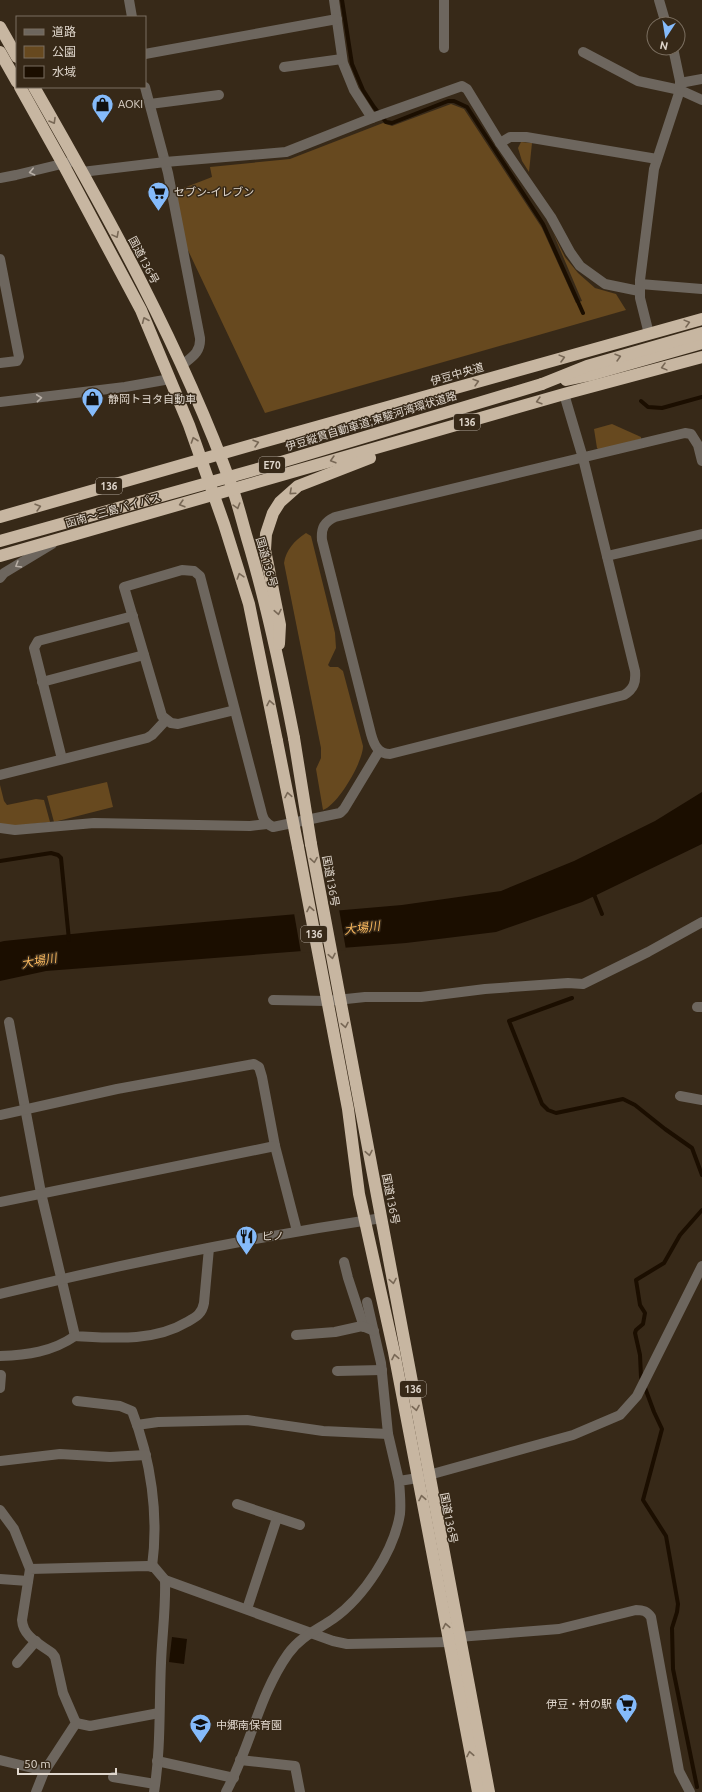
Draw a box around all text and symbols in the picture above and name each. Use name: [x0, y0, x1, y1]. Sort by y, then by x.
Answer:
legend: [16, 16, 146, 88]
north arrow: [646, 16, 686, 56]
text: 道路: [52, 25, 76, 38]
text: N: [659, 39, 669, 53]
text: 公園: [52, 45, 76, 58]
text: 水域: [52, 65, 76, 78]
shop icon: AOKI: [90, 91, 116, 124]
place label: AOKI: [118, 98, 143, 110]
one-way arrow: [49, 117, 56, 124]
one-way arrow: [29, 167, 35, 175]
supermarket icon: セブン-イレブン: [145, 179, 171, 212]
place label: セブン-イレブン: [174, 186, 254, 198]
one-way arrow: [111, 231, 118, 238]
street label: 国道136号: [127, 234, 161, 286]
one-way arrow: [142, 316, 150, 324]
one-way arrow: [684, 320, 690, 328]
one-way arrow: [615, 353, 622, 362]
one-way arrow: [558, 354, 565, 363]
street label: 伊豆中央道: [429, 361, 485, 387]
one-way arrow: [661, 363, 668, 371]
one-way arrow: [472, 378, 479, 387]
shop icon: 静岡トヨタ自動車: [79, 386, 105, 419]
street label: 伊豆縦貫自動車道;東駿河湾環状道路: [284, 389, 458, 453]
place label: 静岡トヨタ自動車: [108, 393, 196, 405]
one-way arrow: [36, 394, 42, 403]
one-way arrow: [536, 396, 543, 405]
road number: 136: [454, 414, 480, 430]
one-way arrow: [190, 437, 199, 444]
one-way arrow: [252, 439, 259, 448]
one-way arrow: [330, 455, 337, 464]
road number: E70: [259, 457, 285, 473]
road number: 136: [96, 478, 122, 494]
one-way arrow: [289, 487, 297, 495]
street label: 函南～三島バイパス: [64, 491, 162, 529]
one-way arrow: [178, 499, 185, 508]
one-way arrow: [34, 503, 41, 512]
one-way arrow: [232, 503, 241, 510]
street label: 国道136号: [254, 536, 280, 588]
one-way arrow: [15, 560, 22, 567]
one-way arrow: [236, 573, 245, 580]
one-way arrow: [273, 609, 281, 615]
one-way arrow: [266, 700, 275, 706]
one-way arrow: [284, 792, 292, 798]
street label: 国道136号: [321, 855, 341, 907]
one-way arrow: [309, 857, 318, 863]
one-way arrow: [306, 906, 314, 912]
water label: 大場川: [343, 919, 383, 936]
road number: 136: [301, 926, 327, 942]
water label: 大場川: [20, 951, 60, 970]
one-way arrow: [327, 953, 335, 959]
one-way arrow: [340, 1022, 348, 1028]
one-way arrow: [364, 1150, 373, 1156]
street label: 国道136号: [380, 1173, 402, 1225]
restaurant icon: ピノ: [234, 1223, 260, 1256]
place label: ピノ: [262, 1230, 284, 1242]
one-way arrow: [388, 1277, 397, 1284]
one-way arrow: [391, 1354, 399, 1360]
road number: 136: [400, 1381, 426, 1397]
one-way arrow: [411, 1405, 420, 1412]
street label: 国道136号: [438, 1492, 460, 1544]
one-way arrow: [418, 1495, 426, 1501]
one-way arrow: [443, 1623, 451, 1629]
supermarket icon: 伊豆・村の駅: [614, 1691, 640, 1724]
place label: 伊豆・村の駅: [546, 1698, 612, 1710]
school or university icon: 中郷南保育園: [188, 1712, 214, 1745]
place label: 中郷南保育園: [216, 1719, 282, 1731]
scale bar: [18, 1750, 116, 1776]
one-way arrow: [467, 1751, 475, 1757]
text: 50 m: [24, 1757, 51, 1770]

